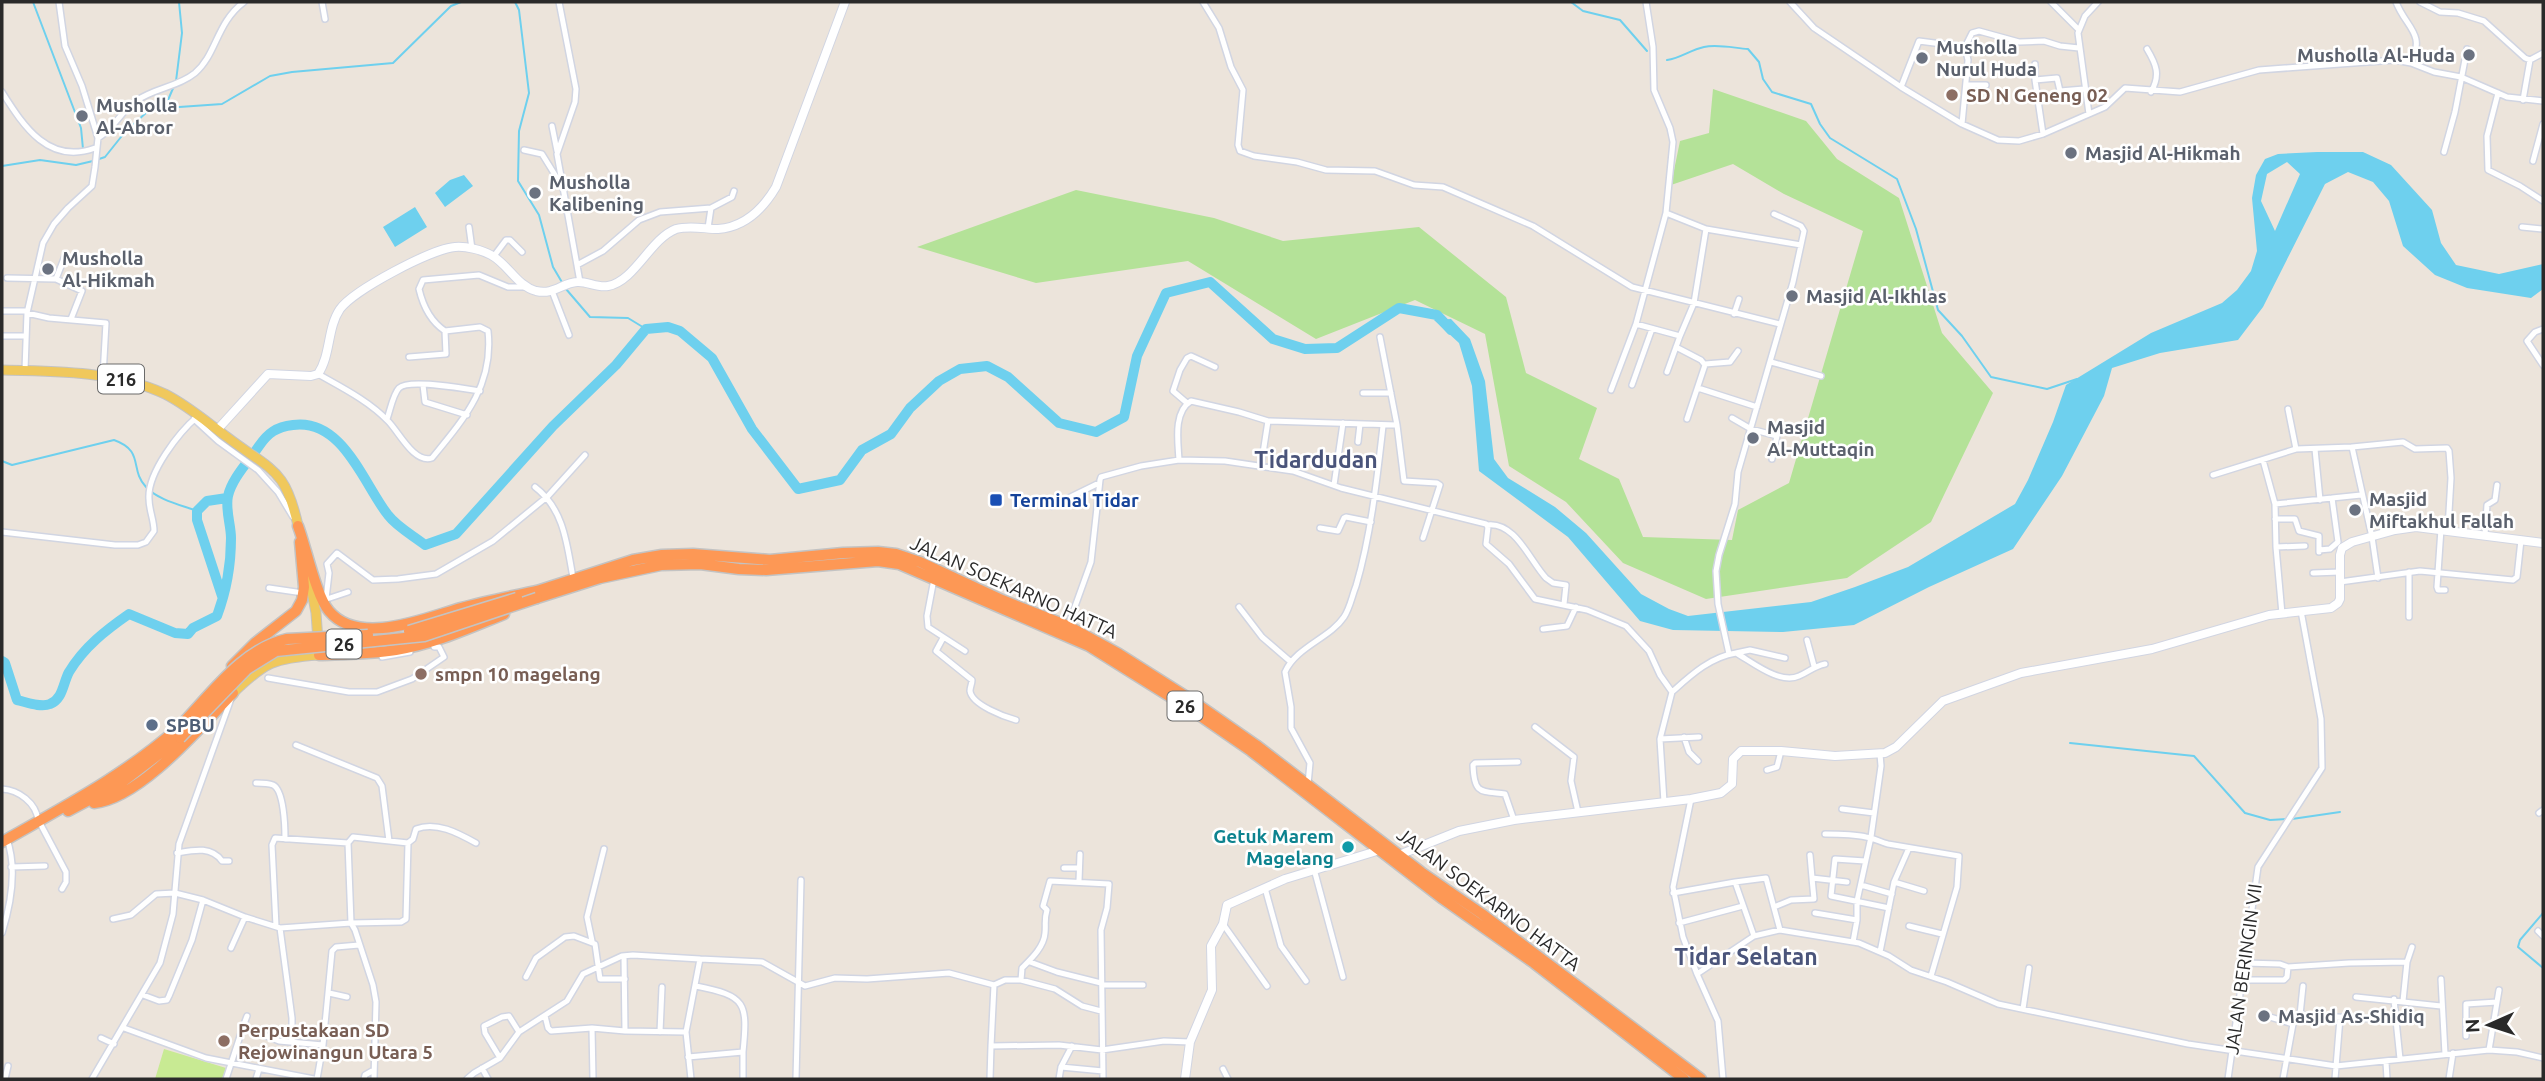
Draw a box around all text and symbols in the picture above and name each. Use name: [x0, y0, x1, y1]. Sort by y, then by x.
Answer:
place label: Musholla Nurul Huda: [1936, 36, 2037, 80]
place label: Musholla Al-Huda: [2297, 44, 2455, 66]
marker: Musholla Al-Huda: [2461, 47, 2477, 63]
marker: Musholla Nurul Huda: [1914, 50, 1930, 66]
place label: SD N Geneng 02: [1966, 84, 2108, 106]
marker: SD N Geneng 02: [1944, 87, 1960, 103]
place label: Musholla Al-Abror: [96, 94, 178, 138]
marker: Musholla Al-Abror: [74, 108, 90, 124]
place label: Masjid Al-Hikmah: [2085, 142, 2241, 164]
marker: Masjid Al-Hikmah: [2063, 145, 2079, 161]
place label: Musholla Kalibening: [549, 171, 644, 215]
marker: Musholla Kalibening: [527, 185, 543, 201]
place label: Musholla Al-Hikmah: [62, 247, 155, 291]
marker: Musholla Al-Hikmah: [40, 261, 56, 277]
place label: Masjid Al-Ikhlas: [1806, 285, 1947, 307]
marker: Masjid Al-Ikhlas: [1784, 288, 1800, 304]
road number: 216: [98, 365, 144, 394]
place label: Masjid Al-Muttaqin: [1767, 416, 1875, 460]
marker: Masjid Al-Muttaqin: [1745, 430, 1761, 446]
district label: Tidardudan: [1254, 447, 1378, 472]
place label: Masjid Miftakhul Fallah: [2369, 488, 2514, 532]
place label: Terminal Tidar: [1010, 489, 1139, 511]
marker: Terminal Tidar: [988, 492, 1004, 508]
marker: Masjid Miftakhul Fallah: [2347, 502, 2363, 518]
street label: JALAN SOEKARNO HATTA: [907, 531, 1121, 643]
road number: 26: [326, 630, 362, 658]
place label: smpn 10 magelang: [435, 663, 601, 685]
marker: smpn 10 magelang: [413, 666, 429, 682]
road number: 26: [1168, 692, 1202, 720]
place label: SPBU: [166, 714, 215, 736]
marker: SPBU: [144, 717, 160, 733]
street label: JALAN SOEKARNO HATTA: [1393, 823, 1586, 976]
place label: Getuk Marem Magelang: [1213, 825, 1334, 869]
marker: Getuk Marem Magelang: [1340, 839, 1356, 855]
street label: JALAN BERINGIN VII: [2220, 882, 2266, 1056]
district label: Tidar Selatan: [1674, 944, 1818, 969]
north arrow: [2454, 990, 2524, 1060]
place label: Masjid As-Shidiq: [2278, 1005, 2425, 1027]
marker: Masjid As-Shidiq: [2256, 1008, 2272, 1024]
text: N: [2461, 1018, 2483, 1034]
place label: Perpustakaan SD Rejowinangun Utara 5: [238, 1019, 433, 1063]
marker: Perpustakaan SD Rejowinangun Utara 5: [216, 1033, 232, 1049]

